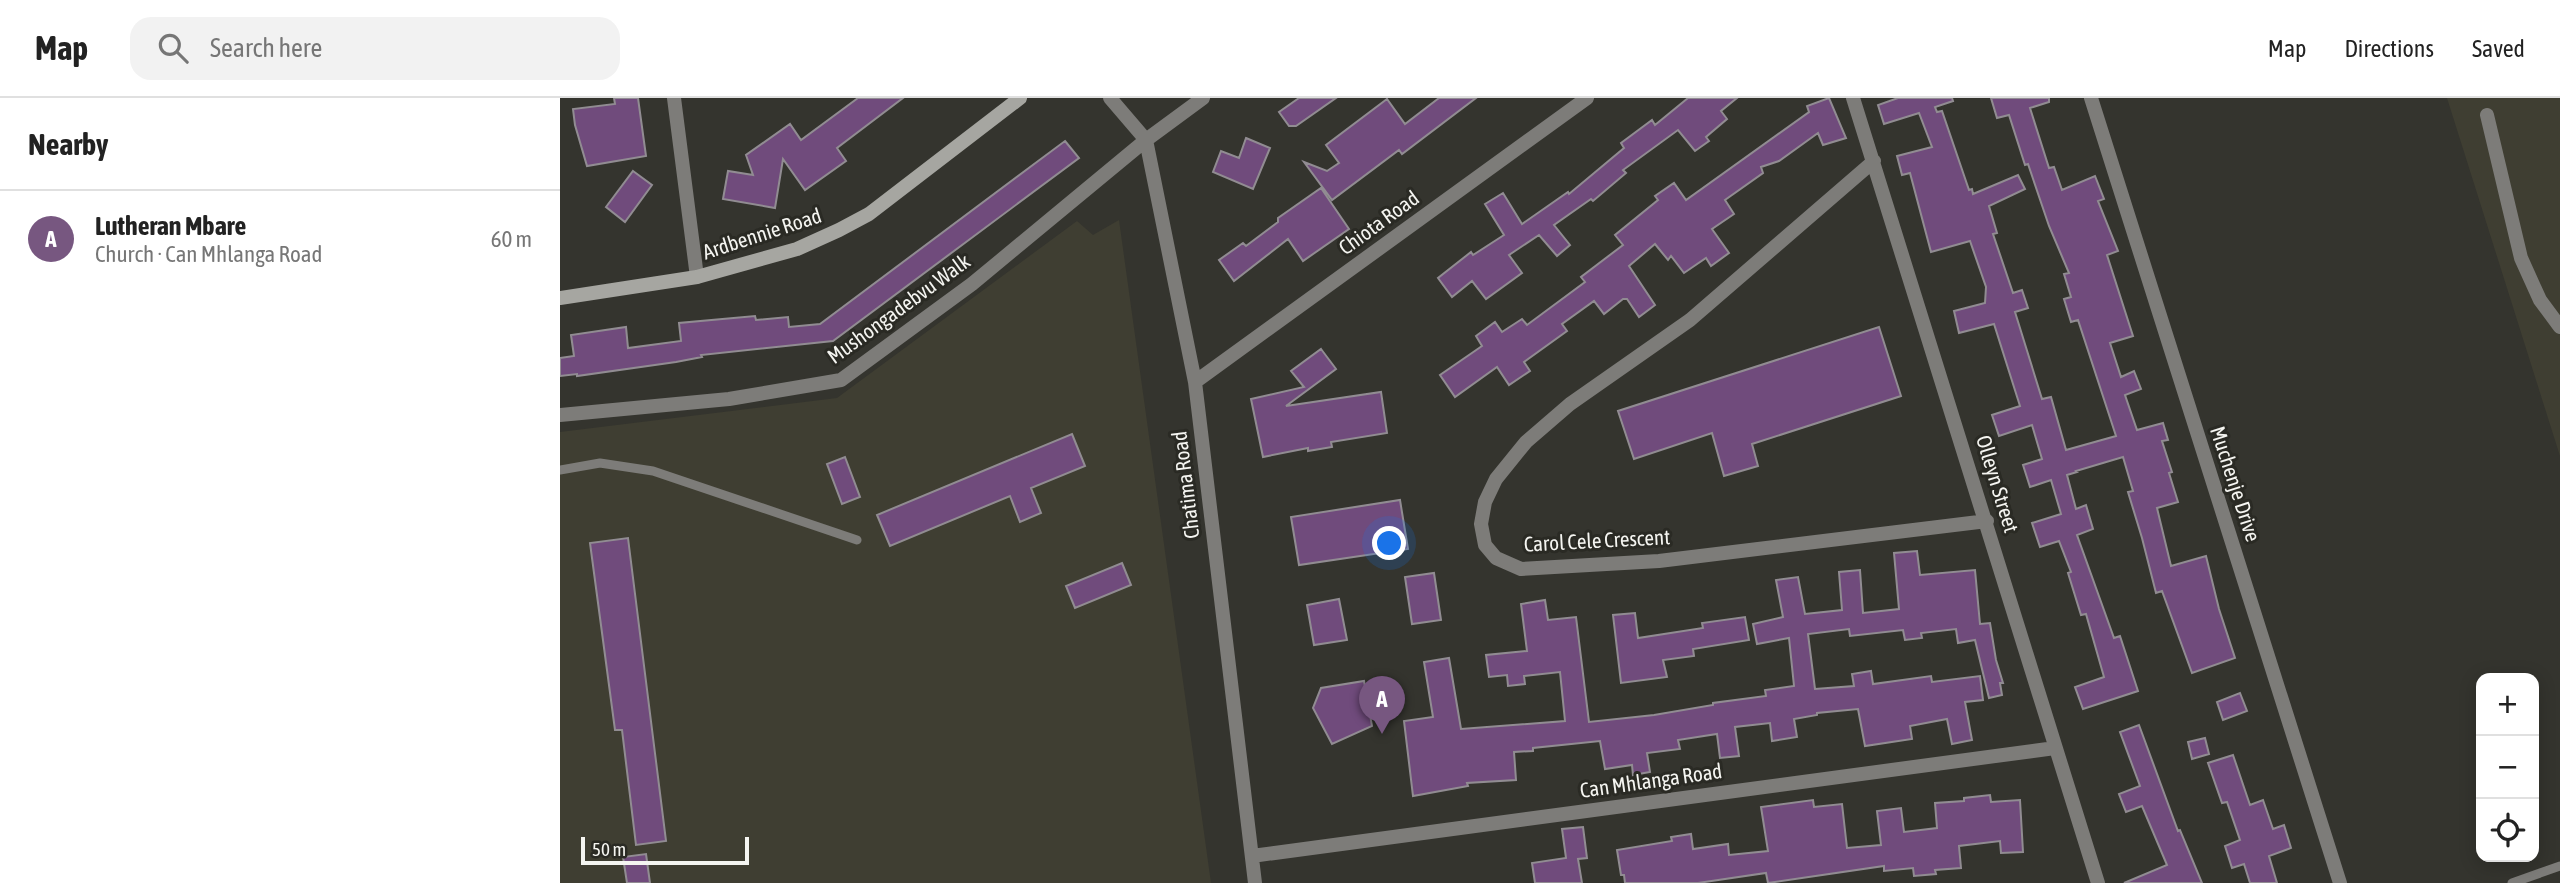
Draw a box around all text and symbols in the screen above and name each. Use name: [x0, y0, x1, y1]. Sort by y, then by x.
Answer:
search box: [130, 17, 620, 80]
text: Map: [35, 29, 88, 67]
icon: search: [154, 29, 192, 67]
text: Search here: [210, 33, 322, 63]
text: Map: [2268, 35, 2306, 62]
text: Directions: [2344, 35, 2434, 62]
text: Saved: [2472, 35, 2525, 62]
text: Nearby: [28, 127, 108, 161]
street label: Chiota Road: [1334, 185, 1423, 259]
street label: Ardbennie Road: [699, 203, 824, 264]
text: Lutheran Mbare: [95, 211, 246, 241]
text: A: [45, 226, 57, 252]
text: 60 m: [491, 226, 532, 252]
text: Church · Can Mhlanga Road: [95, 241, 322, 267]
street label: Mushongadebvu Walk: [822, 248, 974, 368]
street label: Muchenje Drive: [2206, 423, 2266, 544]
street label: Chatima Road: [1167, 430, 1204, 540]
street label: Olleyn Street: [1972, 432, 2024, 535]
street label: Carol Cele Crescent: [1523, 524, 1671, 556]
your location: [1372, 526, 1406, 560]
map controls: [2476, 673, 2539, 862]
button: +: [2476, 673, 2539, 736]
pin: A: [1359, 676, 1405, 734]
button: −: [2476, 736, 2539, 799]
street label: Can Mhlanga Road: [1578, 758, 1724, 802]
button: locate: [2476, 799, 2539, 862]
scale bar: [581, 834, 749, 866]
text: 50 m: [592, 838, 626, 860]

